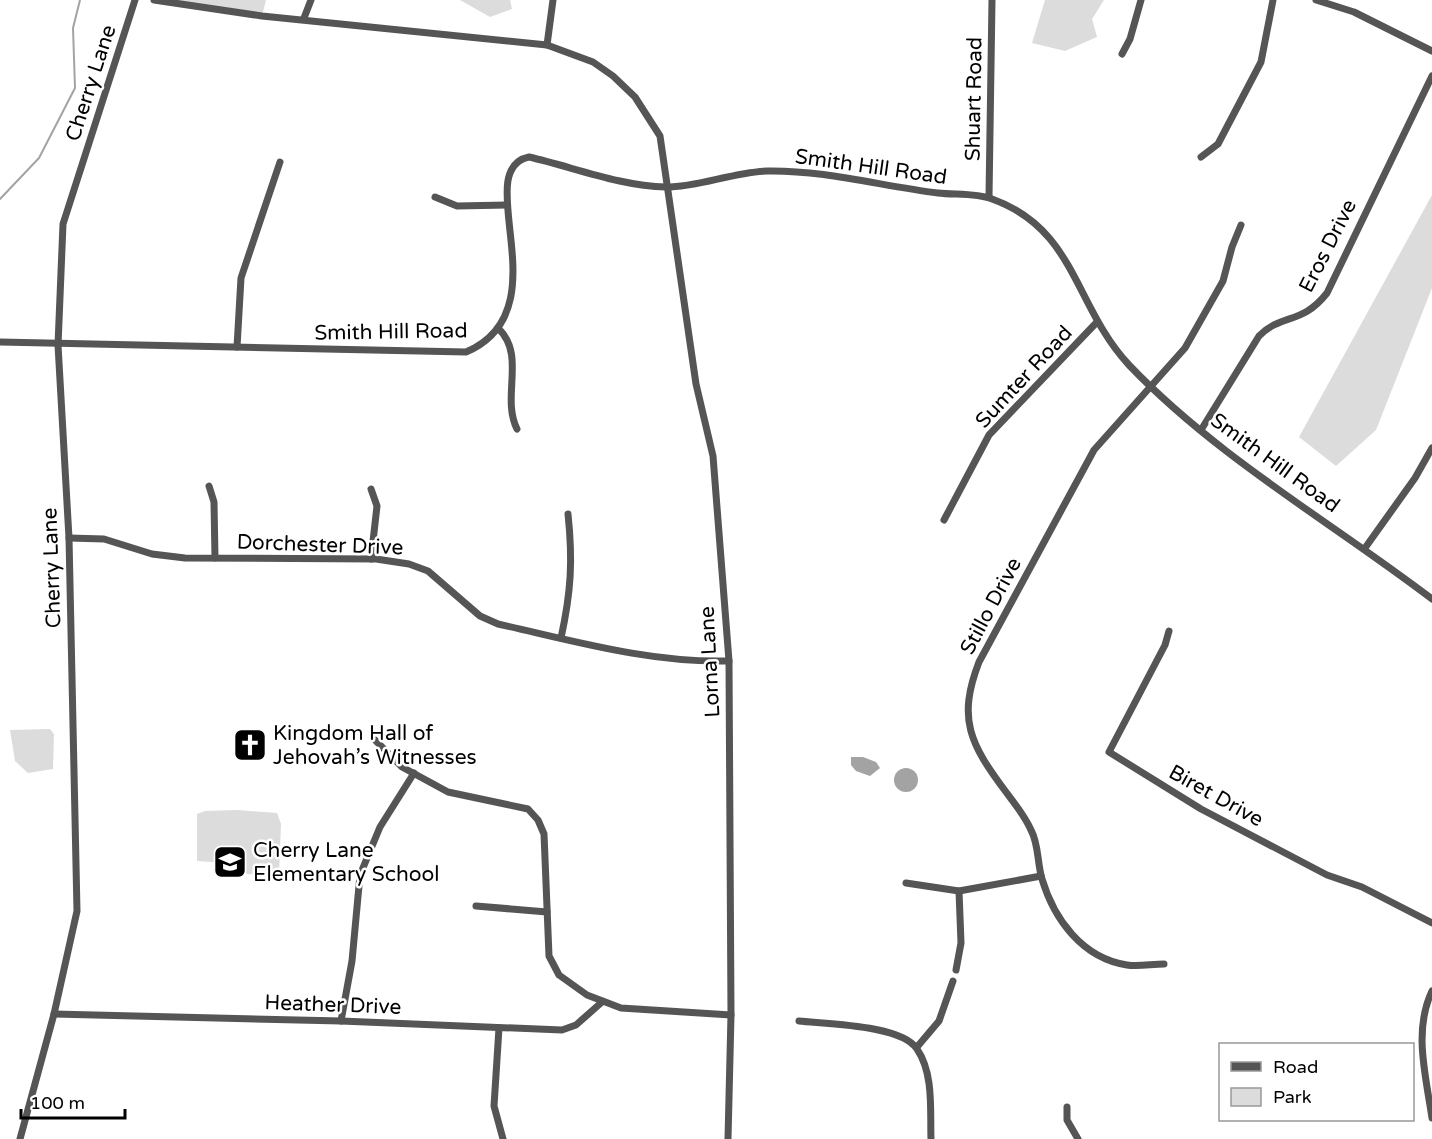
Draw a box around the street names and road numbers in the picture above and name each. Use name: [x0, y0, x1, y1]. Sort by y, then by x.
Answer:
street label: Cherry Lane: [60, 22, 122, 144]
street label: Shuart Road: [960, 37, 988, 161]
street label: Smith Hill Road: [793, 144, 949, 190]
street label: Eros Drive: [1294, 195, 1362, 297]
street label: Smith Hill Road: [314, 318, 468, 346]
street label: Sumter Road: [970, 321, 1078, 433]
street label: Smith Hill Road: [1206, 408, 1344, 518]
street label: Cherry Lane: [37, 507, 67, 629]
street label: Dorchester Drive: [236, 530, 404, 560]
street label: Stillo Drive: [955, 553, 1027, 659]
street label: Lorna Lane: [695, 606, 725, 718]
street label: Biret Drive: [1164, 760, 1268, 832]
street label: Heather Drive: [264, 990, 402, 1020]

